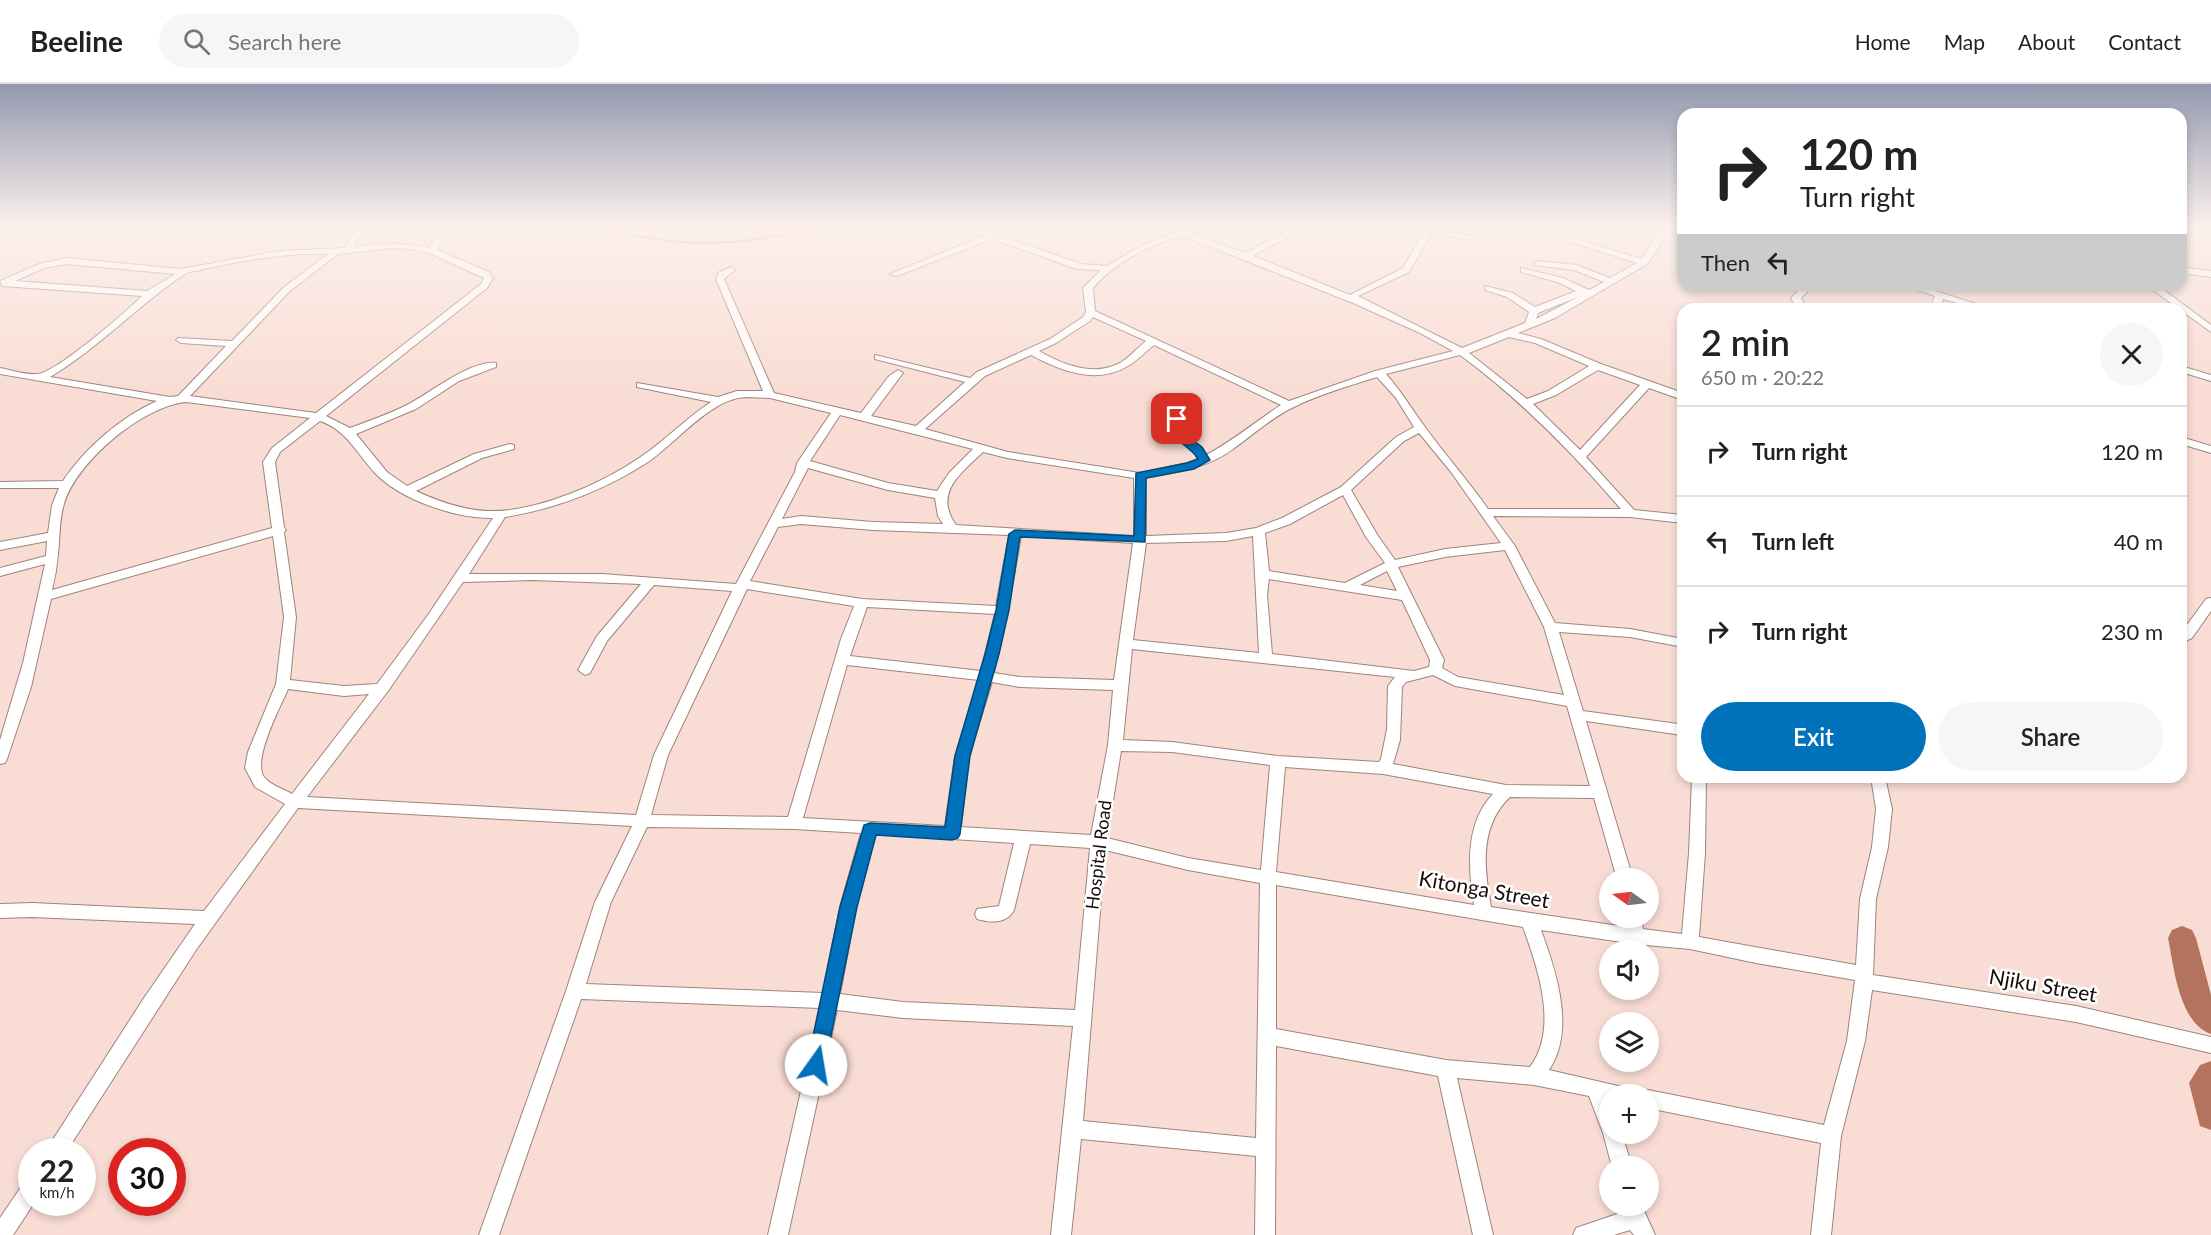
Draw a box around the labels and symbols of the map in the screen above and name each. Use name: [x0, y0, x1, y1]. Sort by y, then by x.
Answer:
pin: [1151, 393, 1202, 444]
street label: Hospital Road: [1080, 799, 1116, 911]
street label: Kitonga Street: [1417, 865, 1552, 912]
north arrow: [1599, 868, 1659, 928]
street label: Njiku Street: [1987, 963, 2100, 1006]
position arrow: [784, 1033, 848, 1097]
speed limit sign: 30: [108, 1138, 186, 1216]

